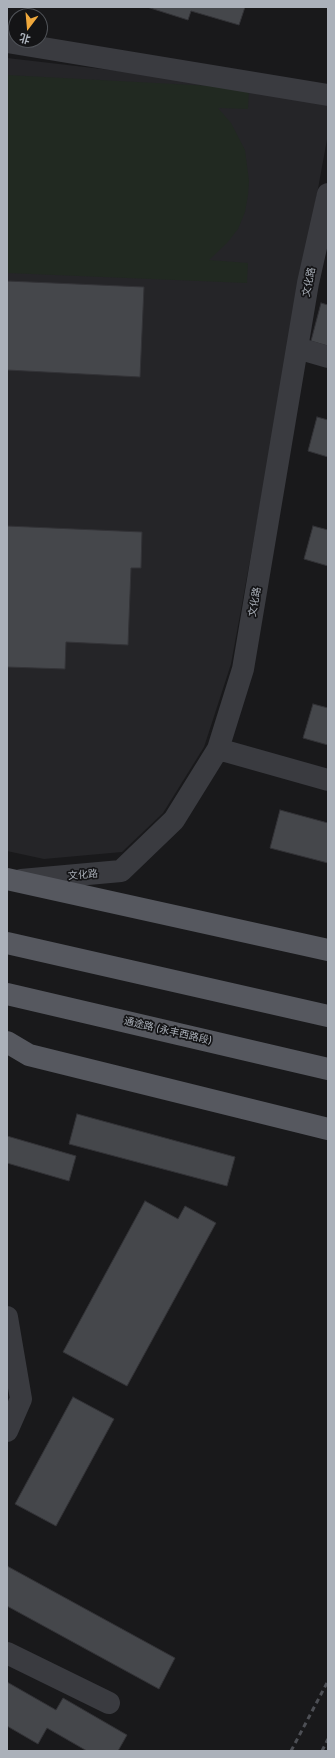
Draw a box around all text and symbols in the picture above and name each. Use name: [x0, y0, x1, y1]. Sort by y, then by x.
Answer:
north arrow: [8, 8, 48, 48]
text: 北: [18, 30, 32, 47]
street label: 文化路: [300, 266, 318, 298]
street label: 文化路: [246, 586, 264, 618]
street label: 文化路: [68, 868, 98, 882]
street label: 通途路 (永丰西路段): [123, 1015, 213, 1047]

